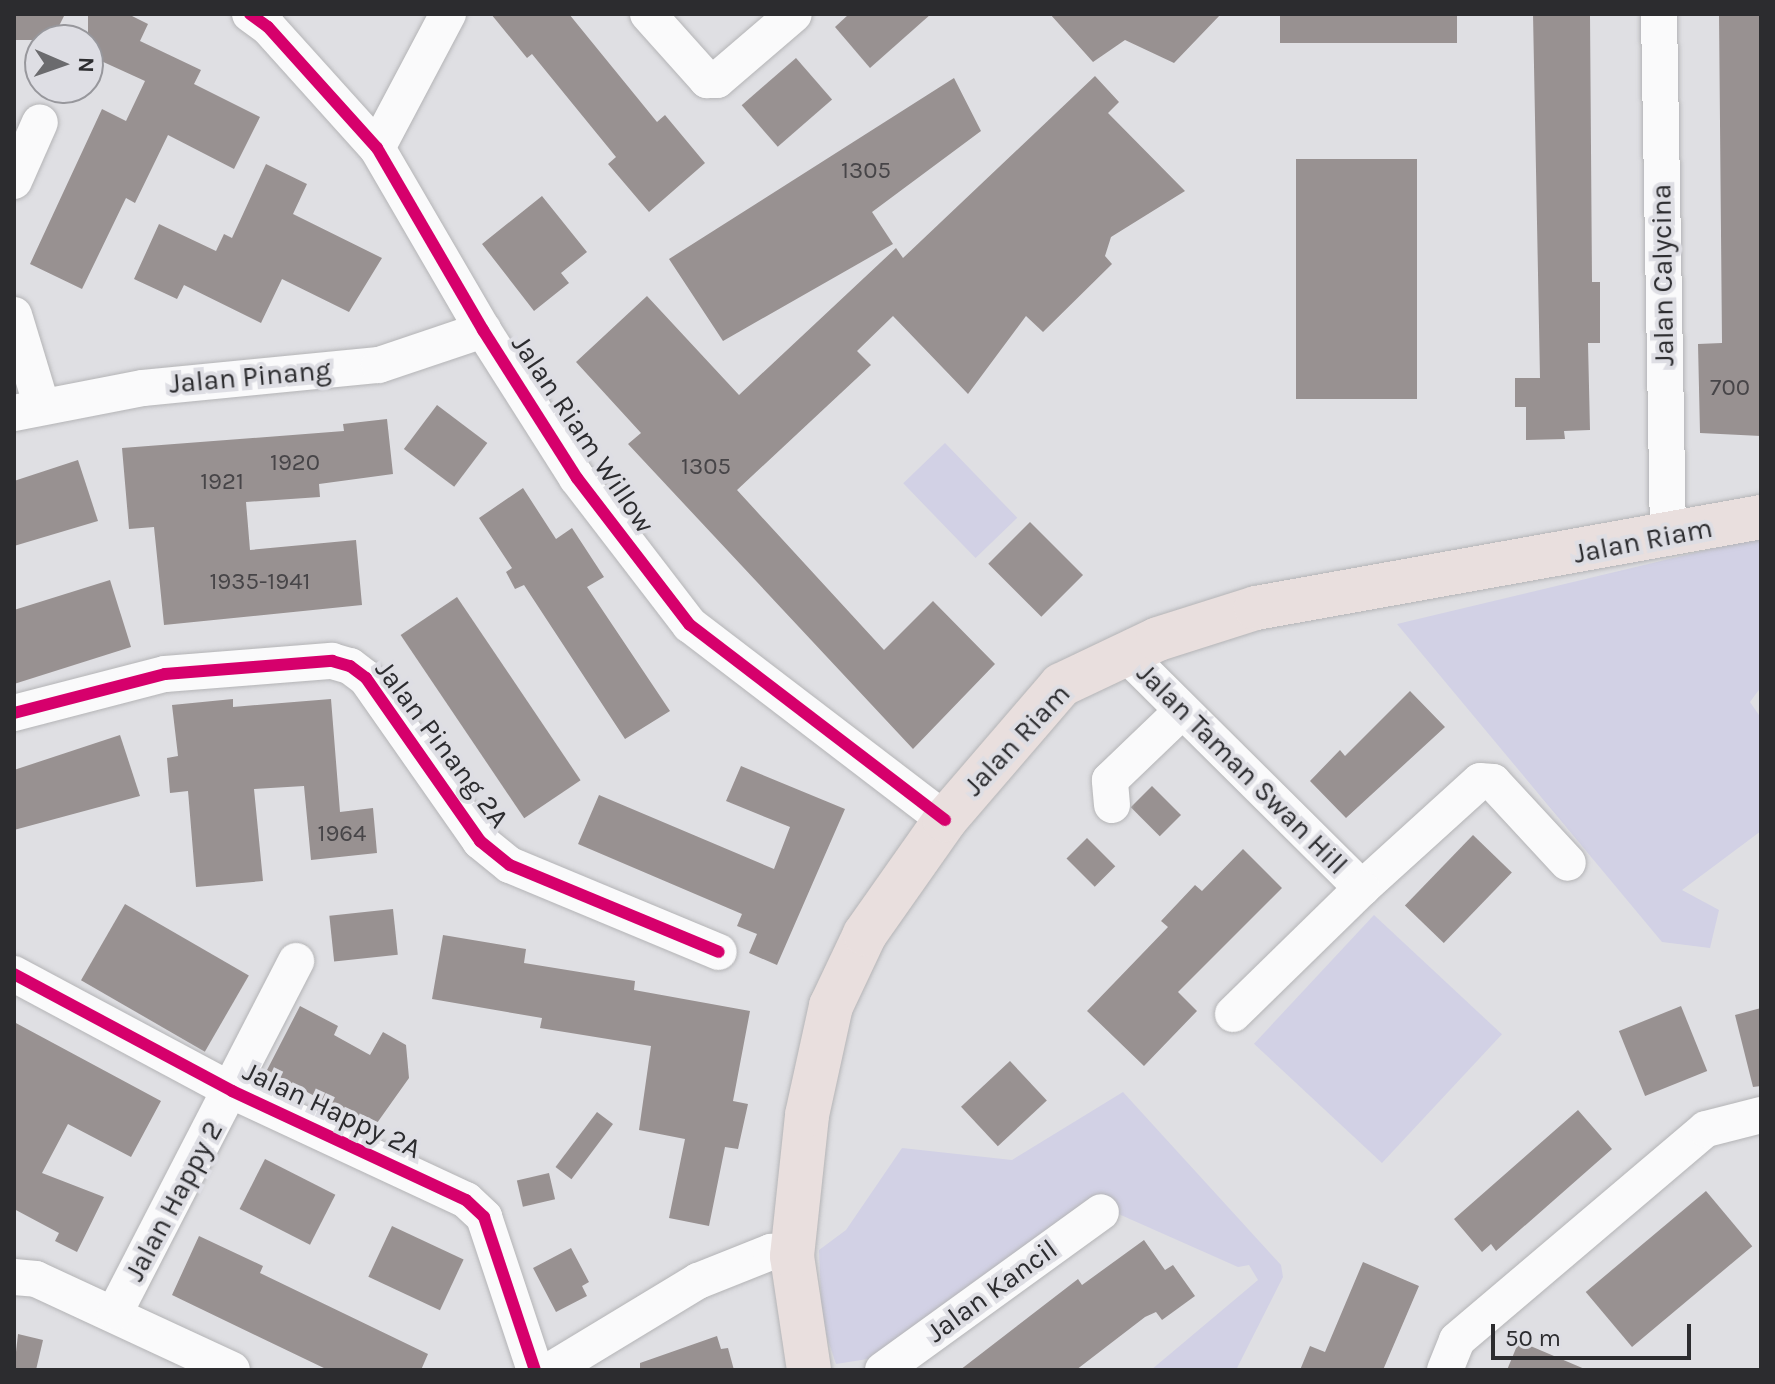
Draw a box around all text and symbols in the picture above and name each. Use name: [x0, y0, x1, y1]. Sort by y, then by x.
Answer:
north arrow: [24, 24, 104, 104]
text: N: [73, 56, 99, 73]
house number: 1305: [841, 157, 891, 185]
street label: Jalan Calycina: [1645, 184, 1681, 366]
street label: Jalan Riam Willow: [504, 328, 662, 540]
street label: Jalan Pinang: [168, 353, 332, 401]
house number: 700: [1710, 374, 1750, 402]
house number: 1920: [270, 449, 320, 477]
house number: 1305: [681, 453, 731, 481]
house number: 1921: [200, 468, 244, 496]
street label: Jalan Riam: [1571, 511, 1715, 571]
house number: 1935-1941: [209, 568, 311, 596]
street label: Jalan Pinang 2A: [368, 653, 516, 835]
street label: Jalan Taman Swan Hill: [1130, 657, 1354, 881]
street label: Jalan Riam: [957, 677, 1077, 803]
house number: 1964: [318, 820, 366, 848]
street label: Jalan Happy 2A: [238, 1054, 426, 1166]
street label: Jalan Happy 2: [118, 1115, 230, 1287]
street label: Jalan Kancil: [920, 1232, 1064, 1350]
scale bar: [1495, 1308, 1695, 1358]
text: 50 m: [1505, 1324, 1561, 1352]

